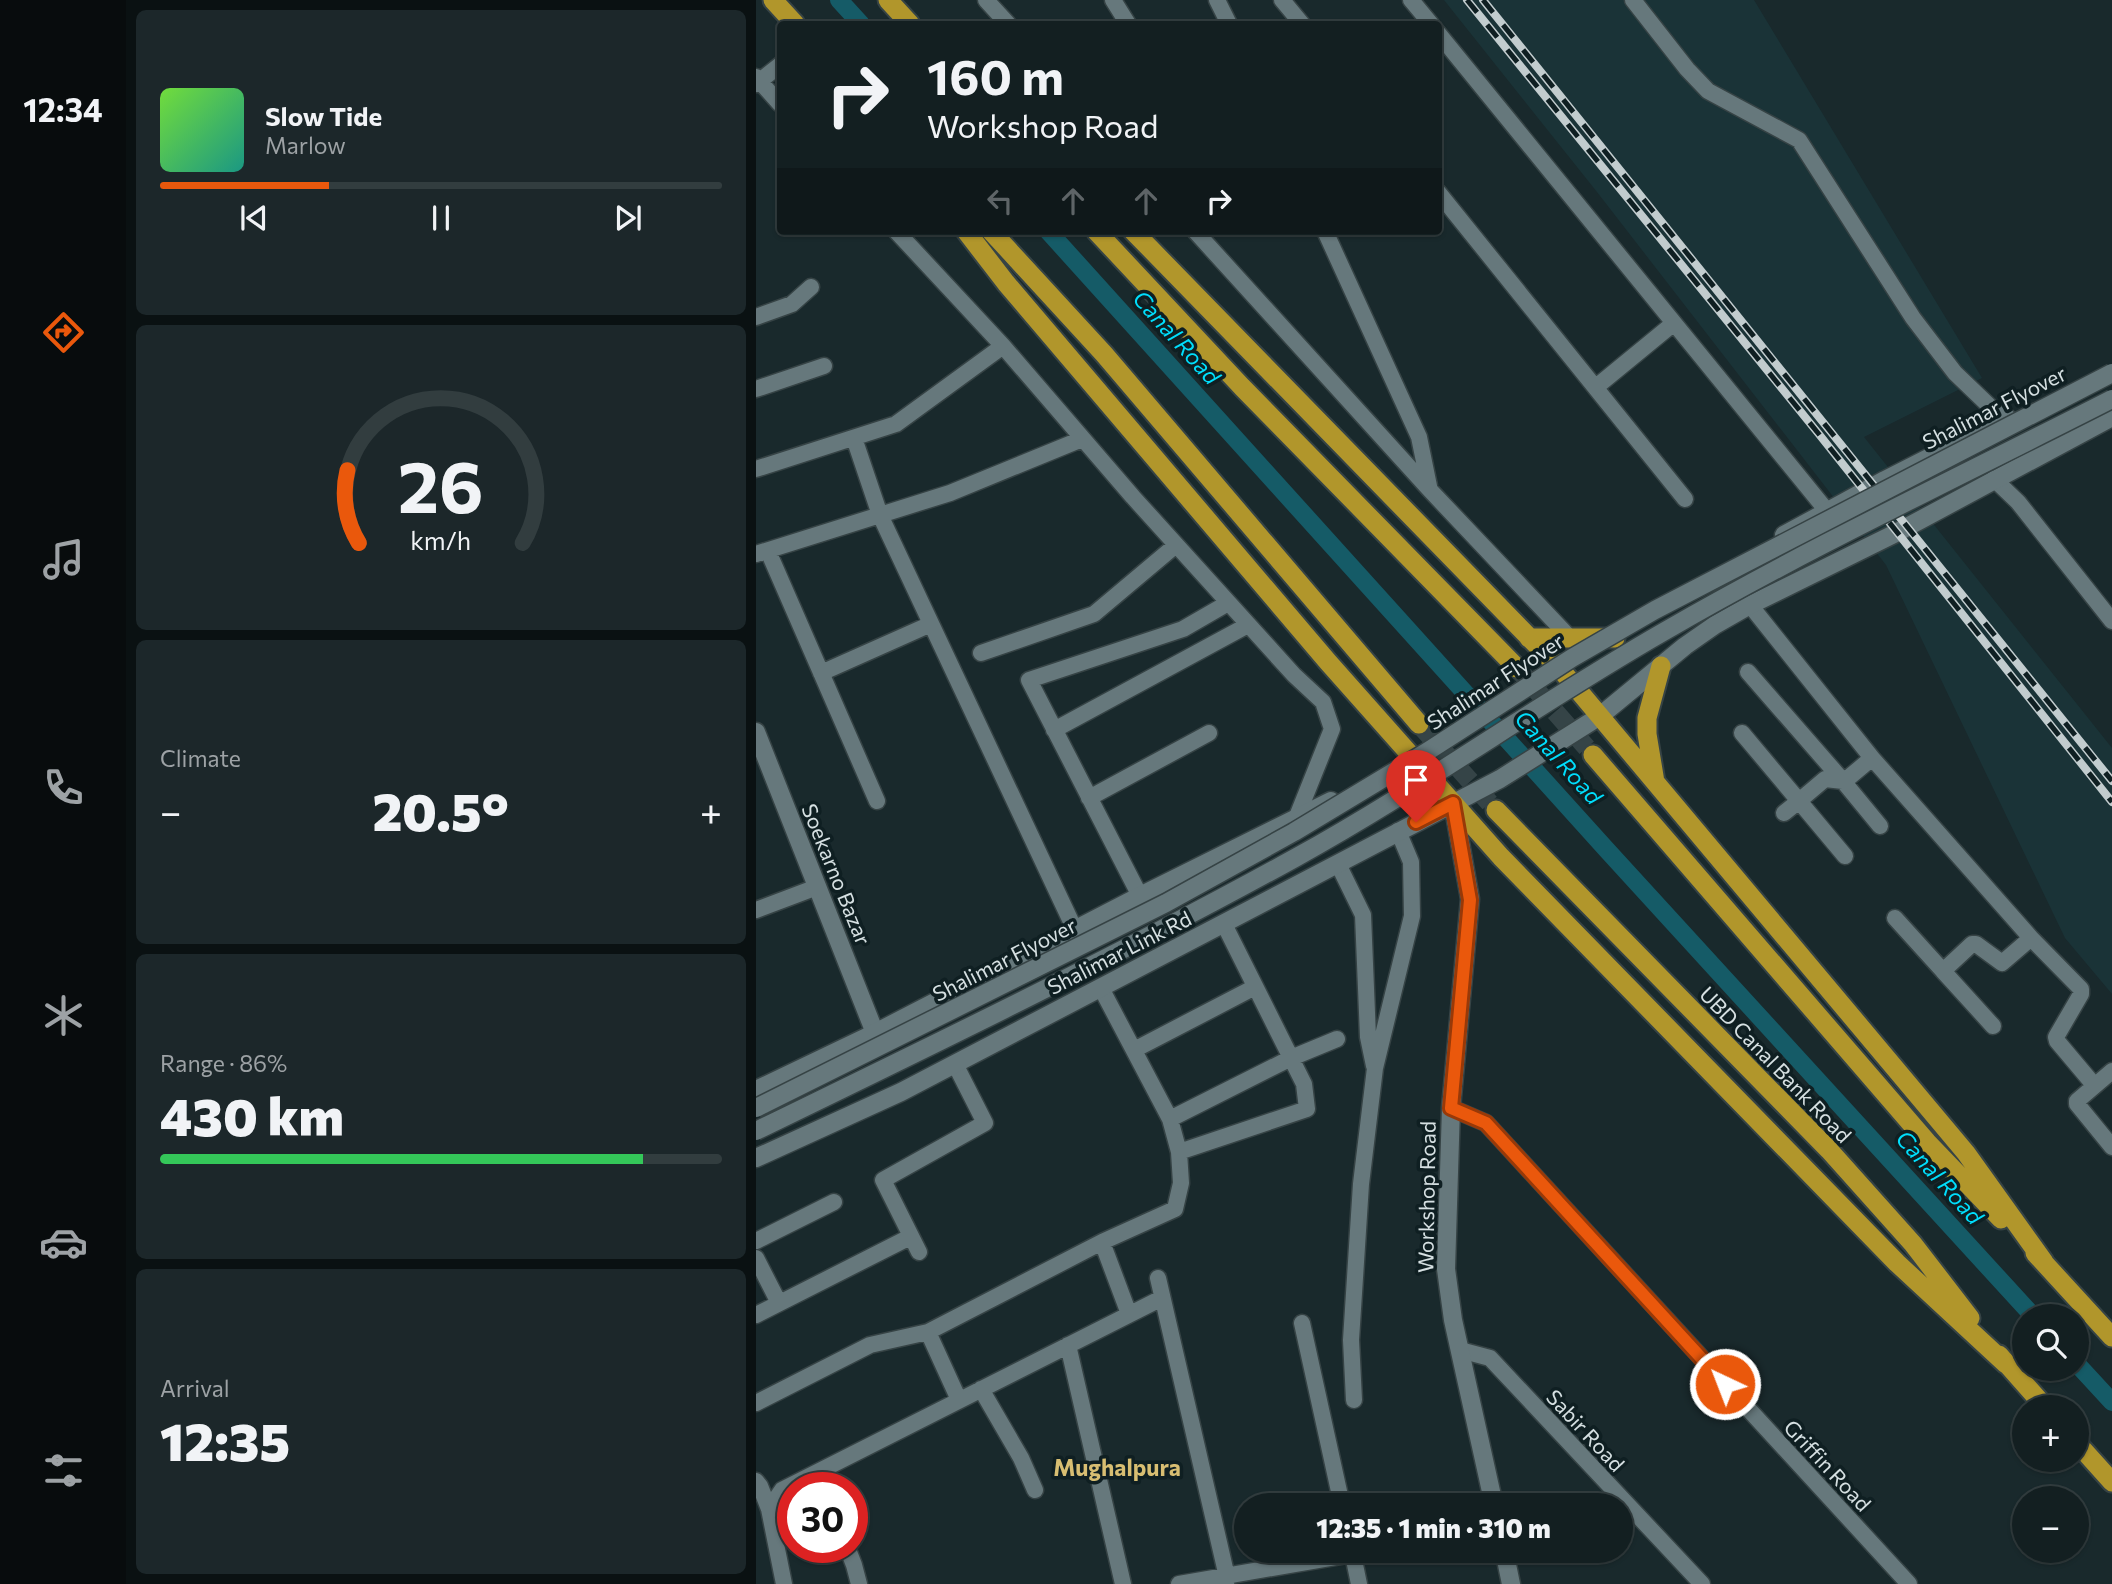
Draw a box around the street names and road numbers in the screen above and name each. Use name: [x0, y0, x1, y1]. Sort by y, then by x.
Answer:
street label: Shalimar Flyover: [1918, 360, 2070, 454]
street label: Shalimar Flyover: [1422, 628, 1568, 734]
street label: Soekarno Bazar: [797, 800, 877, 948]
street label: Shalimar Link Rd: [1043, 905, 1195, 999]
street label: Shalimar Flyover: [928, 912, 1080, 1006]
street label: UBD Canal Bank Road: [1695, 981, 1857, 1147]
street label: Workshop Road: [1412, 1121, 1440, 1273]
street label: Sabir Road: [1542, 1384, 1630, 1476]
street label: Griffin Road: [1779, 1414, 1877, 1516]

